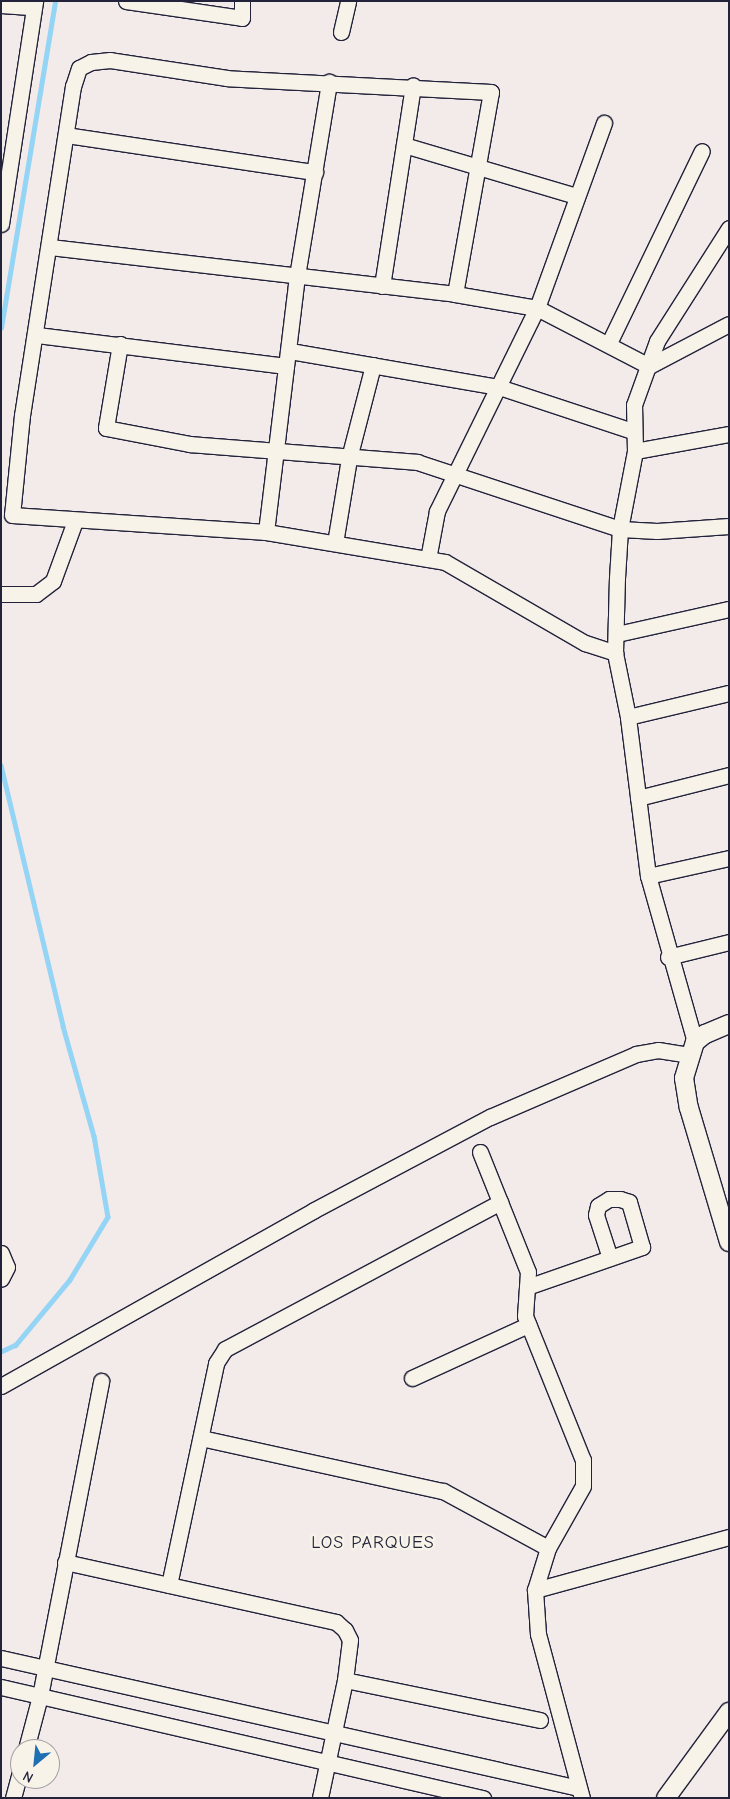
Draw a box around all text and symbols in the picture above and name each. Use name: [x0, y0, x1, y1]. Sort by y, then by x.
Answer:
district label: LOS PARQUES: [310, 1532, 436, 1554]
north arrow: [10, 1739, 60, 1789]
text: N: [20, 1767, 36, 1786]

